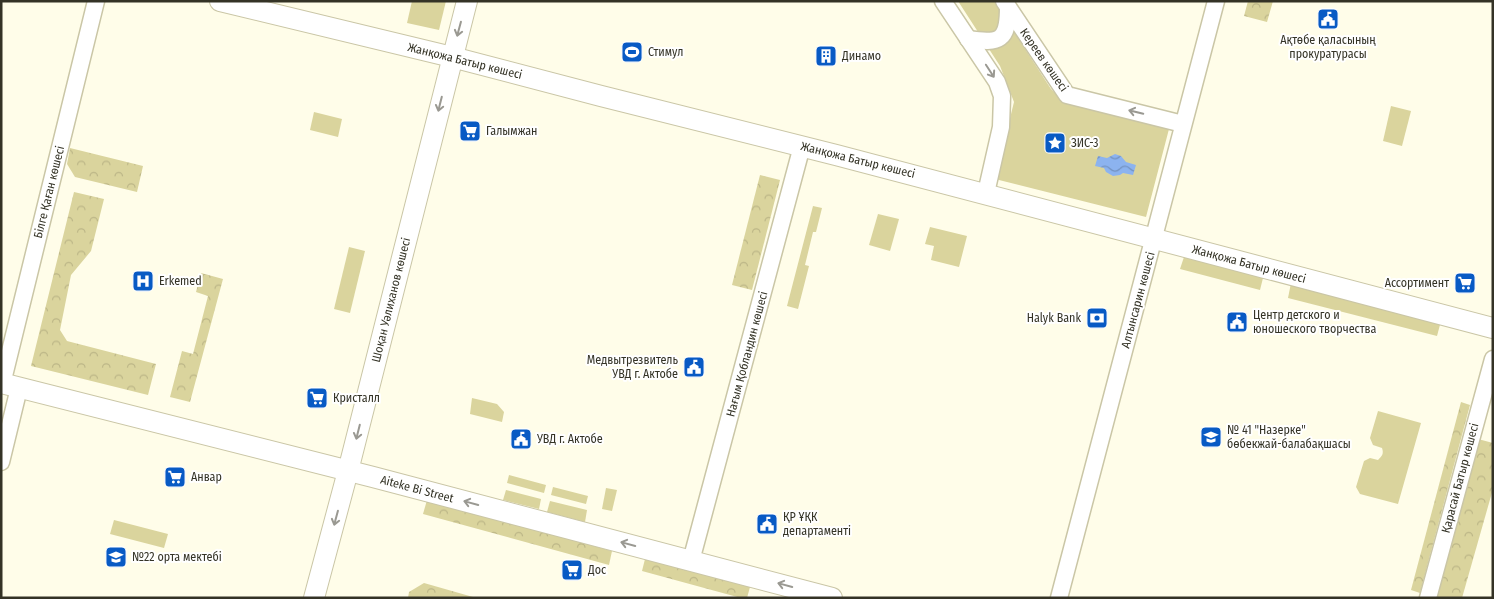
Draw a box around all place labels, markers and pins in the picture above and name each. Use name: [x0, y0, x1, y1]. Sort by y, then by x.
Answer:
public building icon: Ақтөбе қаласының прокуратурасы: [1316, 7, 1340, 31]
place label: Ақтөбе қаласының прокуратурасы: [1280, 33, 1376, 61]
sports icon: Стимул: [620, 40, 644, 64]
building icon: Динамо: [814, 44, 838, 68]
place label: Стимул: [648, 45, 683, 59]
place label: Динамо: [841, 49, 881, 63]
supermarket icon: Галымжан: [458, 119, 482, 143]
place label: Галымжан: [486, 124, 537, 138]
place icon: ЗИС-3: [1043, 131, 1067, 155]
place label: ЗИС-3: [1071, 136, 1098, 150]
hospital icon: Erkemed: [131, 269, 155, 293]
supermarket icon: Ассортимент: [1453, 271, 1477, 295]
place label: Erkemed: [159, 274, 202, 288]
place label: Ассортимент: [1385, 276, 1449, 290]
bank icon: Halyk Bank: [1085, 306, 1109, 330]
place label: Центр детского и юношеского творчества: [1253, 308, 1377, 336]
public building icon: Центр детского и юношеского творчества: [1225, 310, 1249, 334]
place label: Halyk Bank: [1027, 311, 1081, 325]
place label: Медвытрезвитель УВД г. Актобе: [587, 353, 678, 381]
public building icon: Медвытрезвитель УВД г. Актобе: [682, 355, 706, 379]
supermarket icon: Кристалл: [305, 386, 329, 410]
place label: Кристалл: [333, 391, 380, 405]
place label: № 41 "Назерке" бөбекжай-балабақшасы: [1227, 423, 1351, 451]
school or university icon: № 41 "Назерке" бөбекжай-балабақшасы: [1199, 425, 1223, 449]
public building icon: УВД г. Актобе: [509, 427, 533, 451]
place label: УВД г. Актобе: [536, 432, 603, 446]
supermarket icon: Анвар: [163, 465, 187, 489]
place label: Анвар: [191, 470, 222, 484]
place label: ҚР ҰҚК департаменті: [783, 510, 851, 538]
public building icon: ҚР ҰҚК департаменті: [755, 512, 779, 536]
school or university icon: №22 орта мектебі: [104, 545, 128, 569]
place label: №22 орта мектебі: [132, 550, 222, 564]
supermarket icon: Дос: [560, 558, 584, 582]
place label: Дос: [587, 563, 606, 577]

